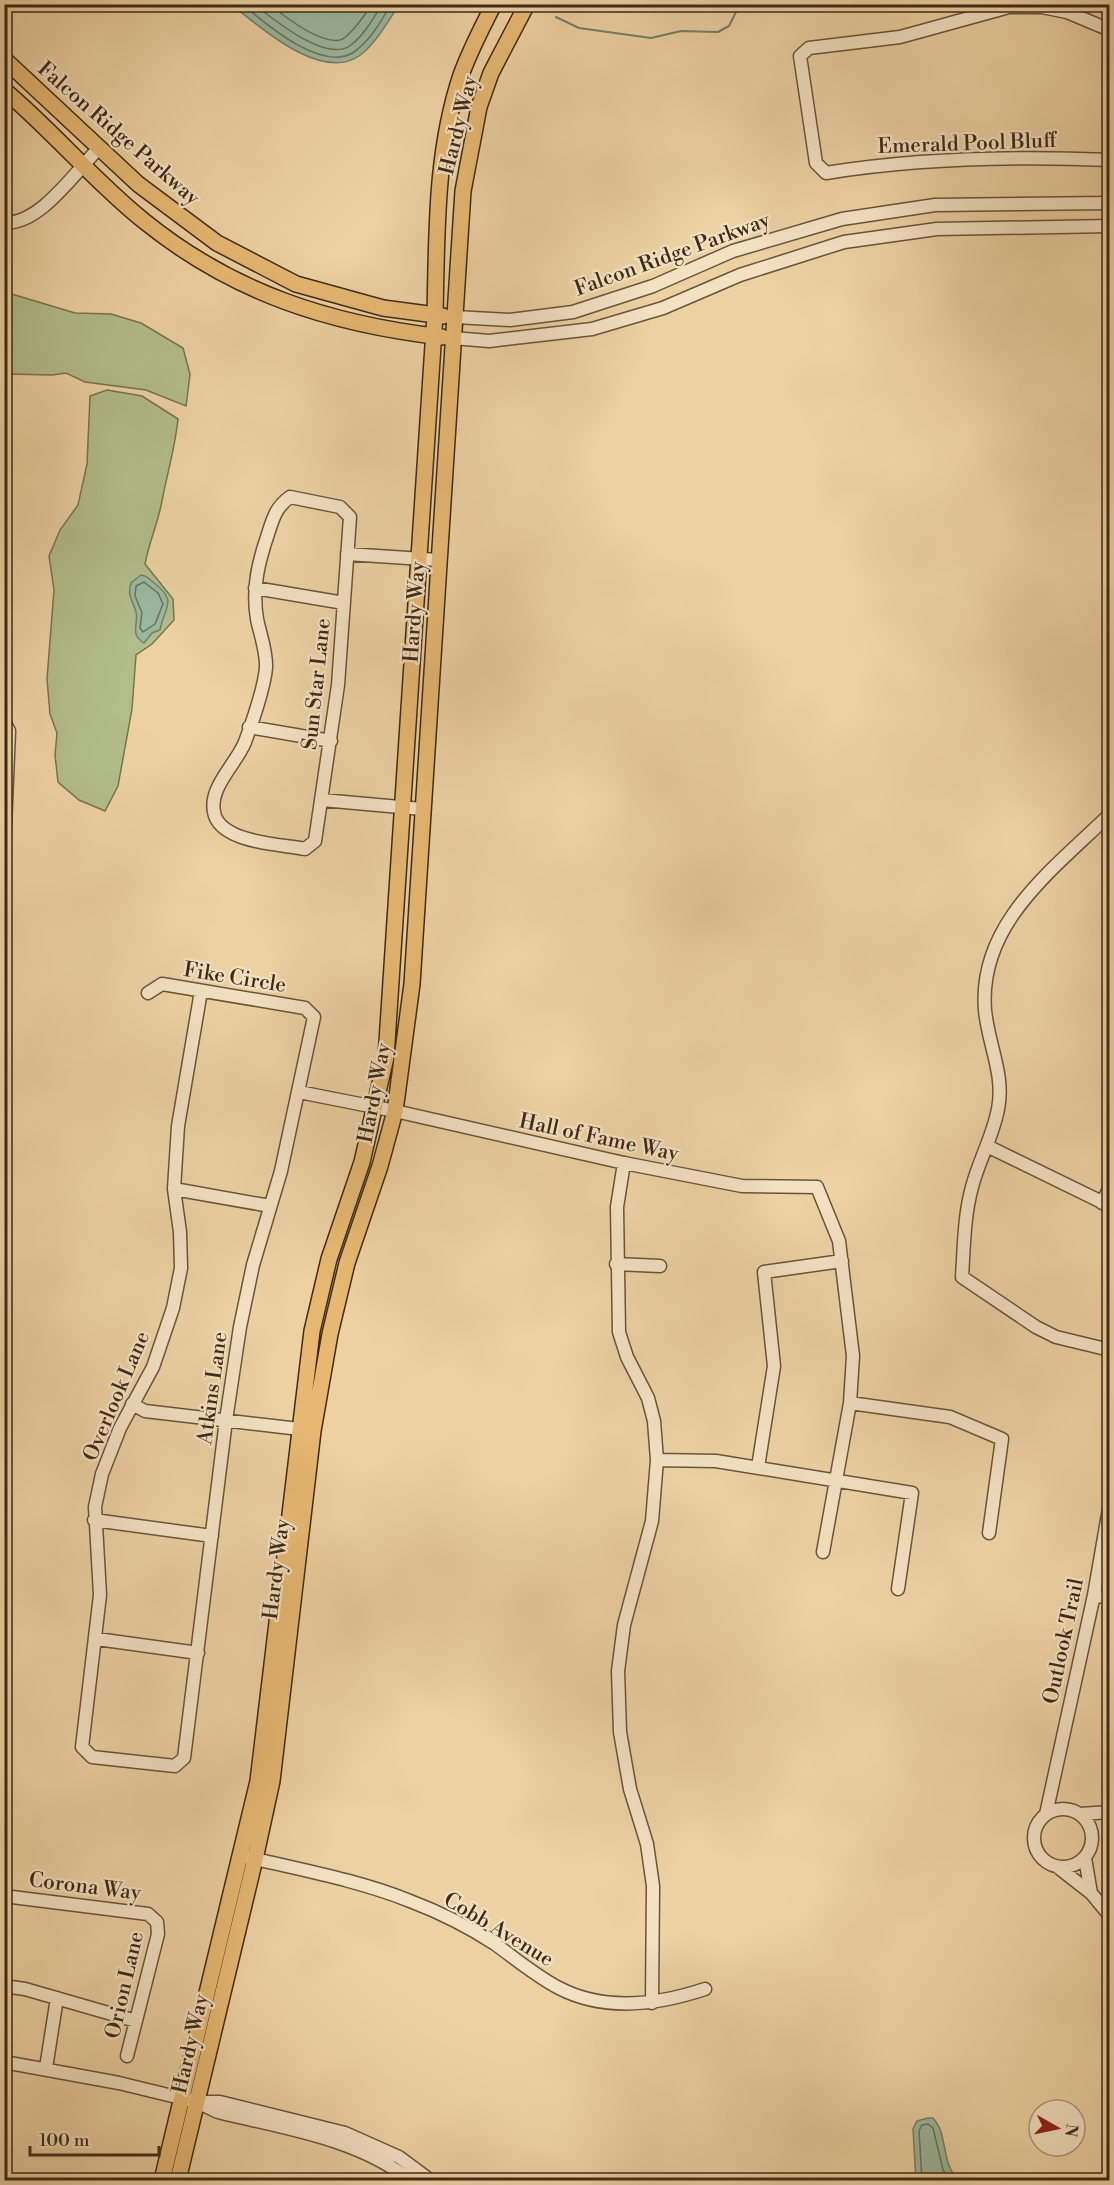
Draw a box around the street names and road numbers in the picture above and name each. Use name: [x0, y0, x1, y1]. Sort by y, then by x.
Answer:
street label: Falcon Ridge Parkway: [32, 56, 205, 212]
street label: Hardy Way: [434, 72, 484, 178]
street label: Emerald Pool Bluff: [877, 128, 1058, 160]
street label: Falcon Ridge Parkway: [571, 207, 775, 302]
street label: Hardy Way: [398, 560, 432, 664]
street label: Sun Star Lane: [297, 617, 337, 751]
street label: Fike Circle: [182, 957, 288, 999]
street label: Hardy Way: [353, 1040, 398, 1145]
street label: Hall of Fame Way: [517, 1108, 682, 1168]
street label: Overlook Lane: [78, 1327, 156, 1465]
street label: Atkins Lane: [192, 1330, 234, 1447]
street label: Hardy Way: [258, 1516, 296, 1621]
street label: Outlook Trail: [1038, 1576, 1090, 1706]
street label: Corona Way: [27, 1867, 143, 1907]
street label: Cobb Avenue: [439, 1887, 558, 1973]
street label: Orion Lane: [100, 1929, 150, 2041]
street label: Hardy Way: [167, 1991, 215, 2097]

